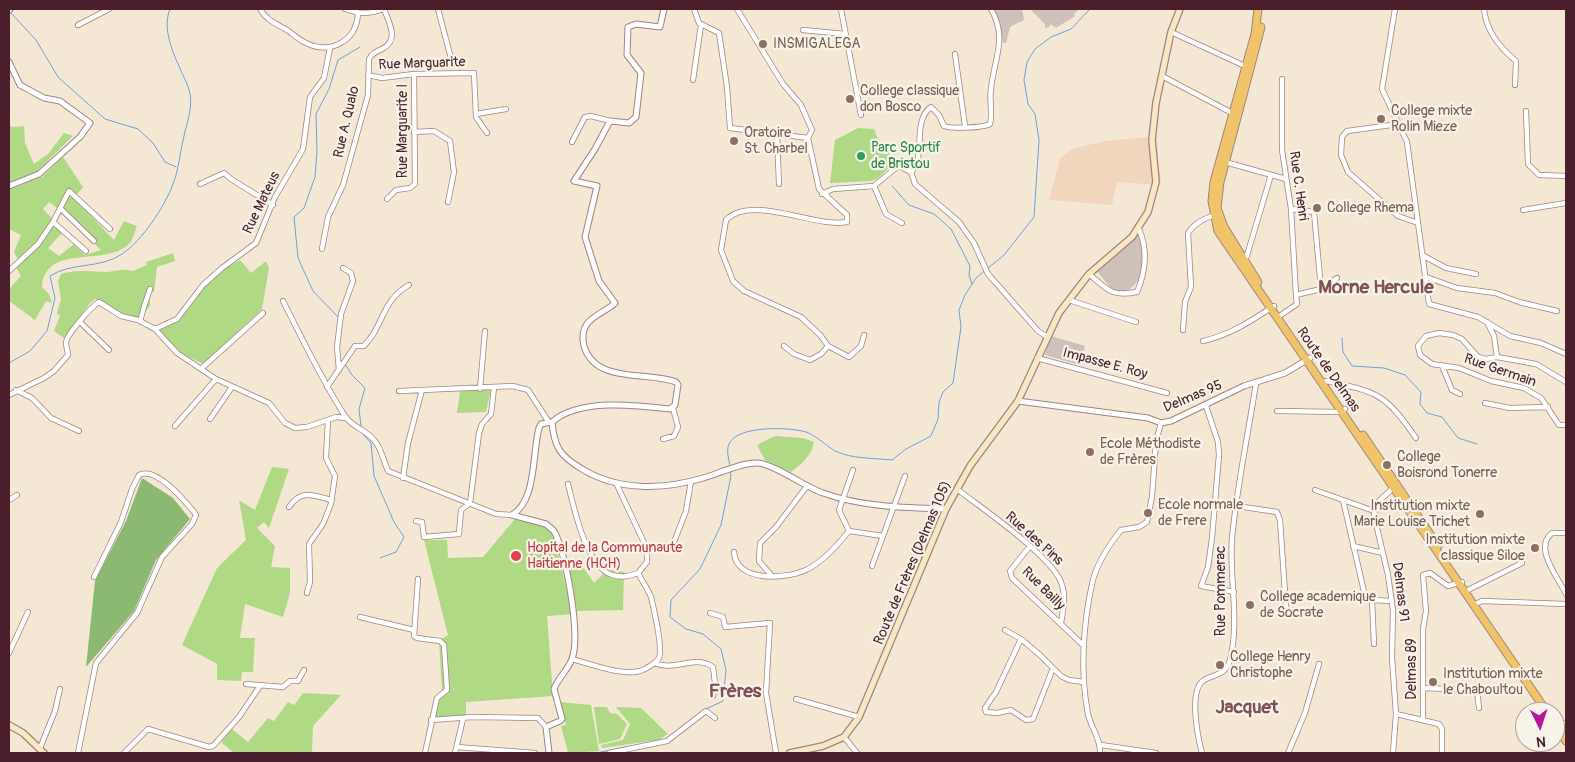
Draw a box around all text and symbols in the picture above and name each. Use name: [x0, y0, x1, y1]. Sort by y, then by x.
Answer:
place label: INSMIGALEGA: [773, 36, 861, 52]
marker: INSMIGALEGA: [757, 38, 769, 50]
street label: Rue Marguarite: [378, 54, 466, 74]
place label: College classique don Bosco: [860, 83, 959, 115]
street label: Rue A. Qualo: [331, 84, 363, 160]
street label: Rue Marguarite I: [395, 84, 411, 178]
marker: College classique don Bosco: [844, 93, 856, 105]
place label: College mixte Rolin Mieze: [1391, 103, 1472, 136]
marker: College mixte Rolin Mieze: [1375, 113, 1387, 125]
place label: Oratoire St. Charbel: [744, 125, 808, 158]
marker: Oratoire St. Charbel: [728, 135, 740, 147]
place label: Parc Sportif de Bristou: [871, 140, 941, 172]
marker: Parc Sportif de Bristou: [855, 150, 867, 162]
street label: Rue C. Henri: [1285, 150, 1311, 222]
street label: Rue Mateus: [240, 169, 284, 237]
place label: College Rhema: [1327, 200, 1414, 216]
marker: College Rhema: [1311, 202, 1323, 214]
district label: Morne Hercule: [1318, 277, 1434, 299]
street label: Route de Delmas: [1293, 324, 1363, 416]
street label: Impasse E. Roy: [1061, 345, 1149, 383]
street label: Rue Germain: [1462, 351, 1538, 391]
street label: Delmas 95: [1161, 377, 1225, 417]
place label: Ecole Méthodiste de Frères: [1100, 436, 1201, 468]
marker: Ecole Méthodiste de Frères: [1084, 446, 1096, 458]
place label: College Boisrond Tonerre: [1397, 449, 1497, 482]
marker: College Boisrond Tonerre: [1381, 459, 1393, 471]
street label: Route de Frères (Delmas 105): [871, 479, 955, 647]
place label: Ecole normale de Frere: [1158, 497, 1243, 530]
place label: Institution mixte Marie Louise Trichet: [1354, 498, 1470, 530]
marker: Ecole normale de Frere: [1142, 507, 1154, 519]
marker: Institution mixte Marie Louise Trichet: [1474, 508, 1486, 520]
street label: Rue des Pins: [1002, 509, 1066, 569]
place label: Institution mixte classique Siloe: [1425, 532, 1525, 564]
place label: Hopital de la Communaute Haitienne (HCH): [527, 540, 682, 572]
marker: Institution mixte classique Siloe: [1529, 542, 1541, 554]
street label: Rue Pommerac: [1213, 546, 1229, 636]
marker: Hopital de la Communaute Haitienne (HCH): [509, 549, 523, 563]
street label: Delmas 91: [1388, 561, 1412, 623]
street label: Rue Bailly: [1018, 564, 1068, 614]
place label: College academique de Socrate: [1260, 589, 1376, 622]
marker: College academique de Socrate: [1244, 599, 1256, 611]
street label: Delmas 89: [1404, 638, 1420, 700]
place label: College Henry Christophe: [1230, 649, 1311, 682]
marker: College Henry Christophe: [1214, 659, 1226, 671]
place label: Institution mixte le Chaboultou: [1443, 666, 1543, 699]
marker: Institution mixte le Chaboultou: [1427, 676, 1439, 688]
district label: Frères: [709, 681, 761, 703]
district label: Jacquet: [1215, 697, 1279, 719]
north arrow: [1515, 702, 1565, 752]
text: N: [1536, 733, 1546, 750]

